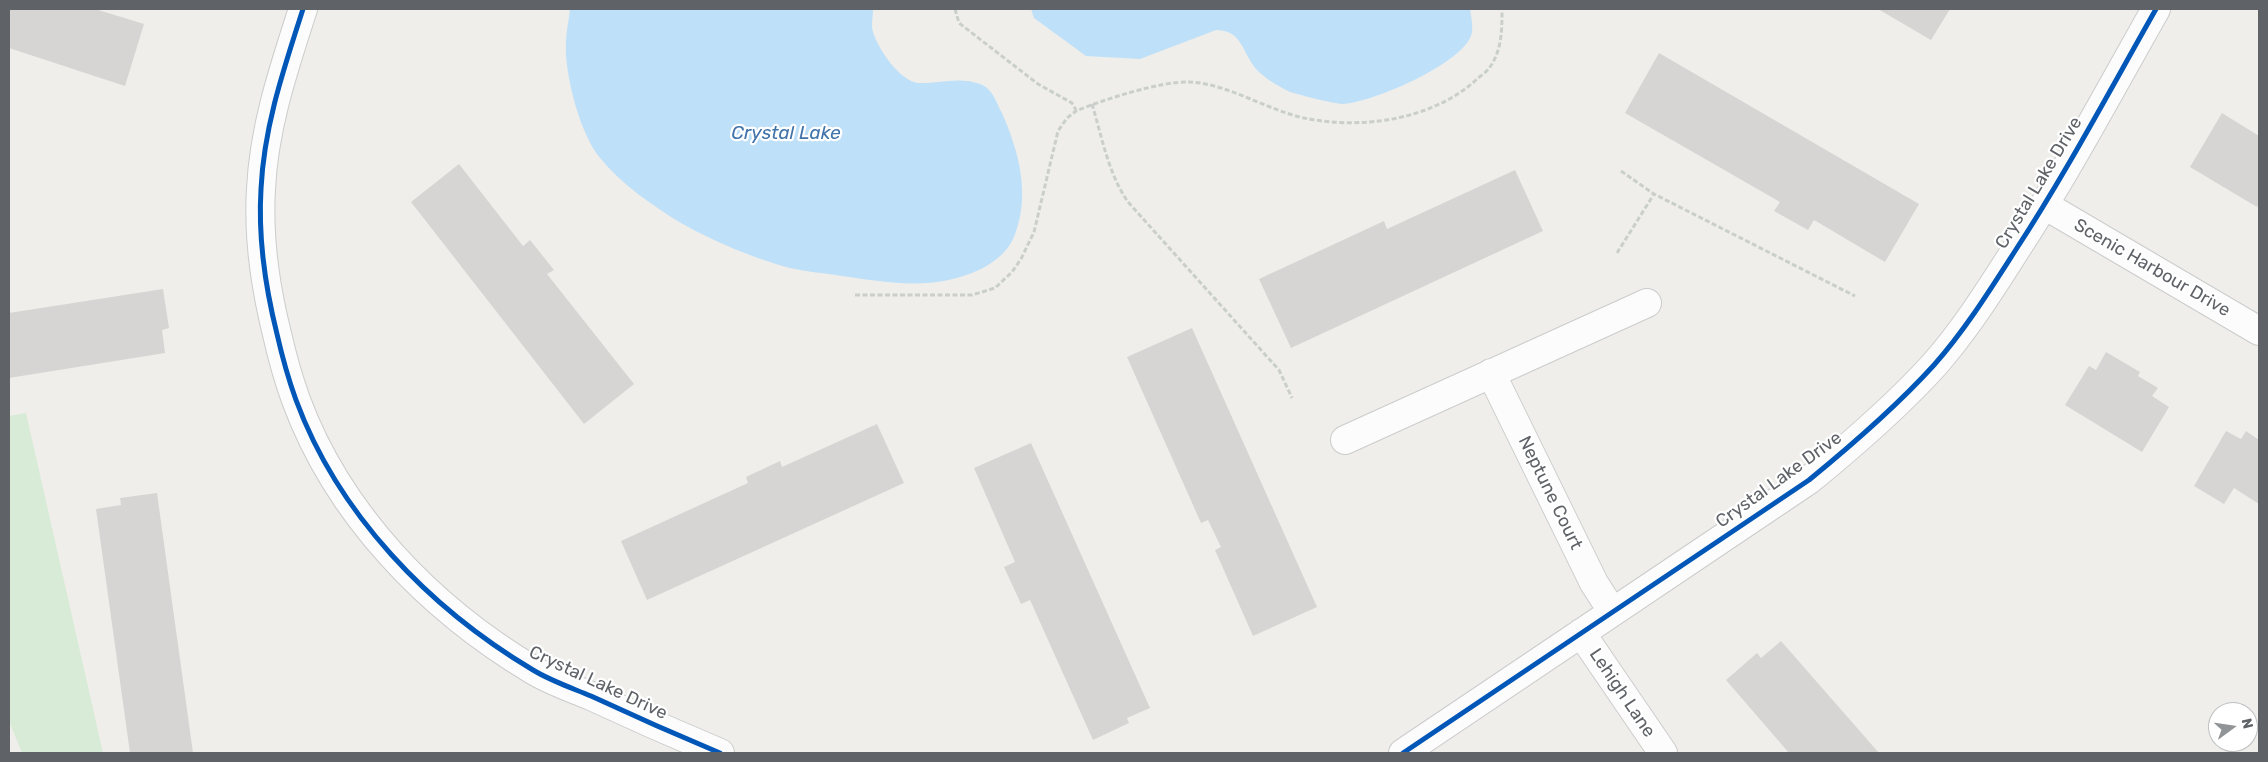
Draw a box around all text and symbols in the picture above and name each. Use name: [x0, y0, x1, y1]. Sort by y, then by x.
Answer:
street label: Crystal Lake Drive: [1991, 113, 2087, 253]
water label: Crystal Lake: [731, 123, 841, 145]
street label: Scenic Harbour Drive: [2070, 214, 2234, 322]
street label: Crystal Lake Drive: [1712, 427, 1846, 533]
street label: Neptune Court: [1513, 433, 1587, 553]
street label: Crystal Lake Drive: [525, 641, 671, 725]
street label: Lehigh Lane: [1584, 644, 1660, 742]
north arrow: [2208, 702, 2258, 752]
text: N: [2238, 717, 2257, 730]

